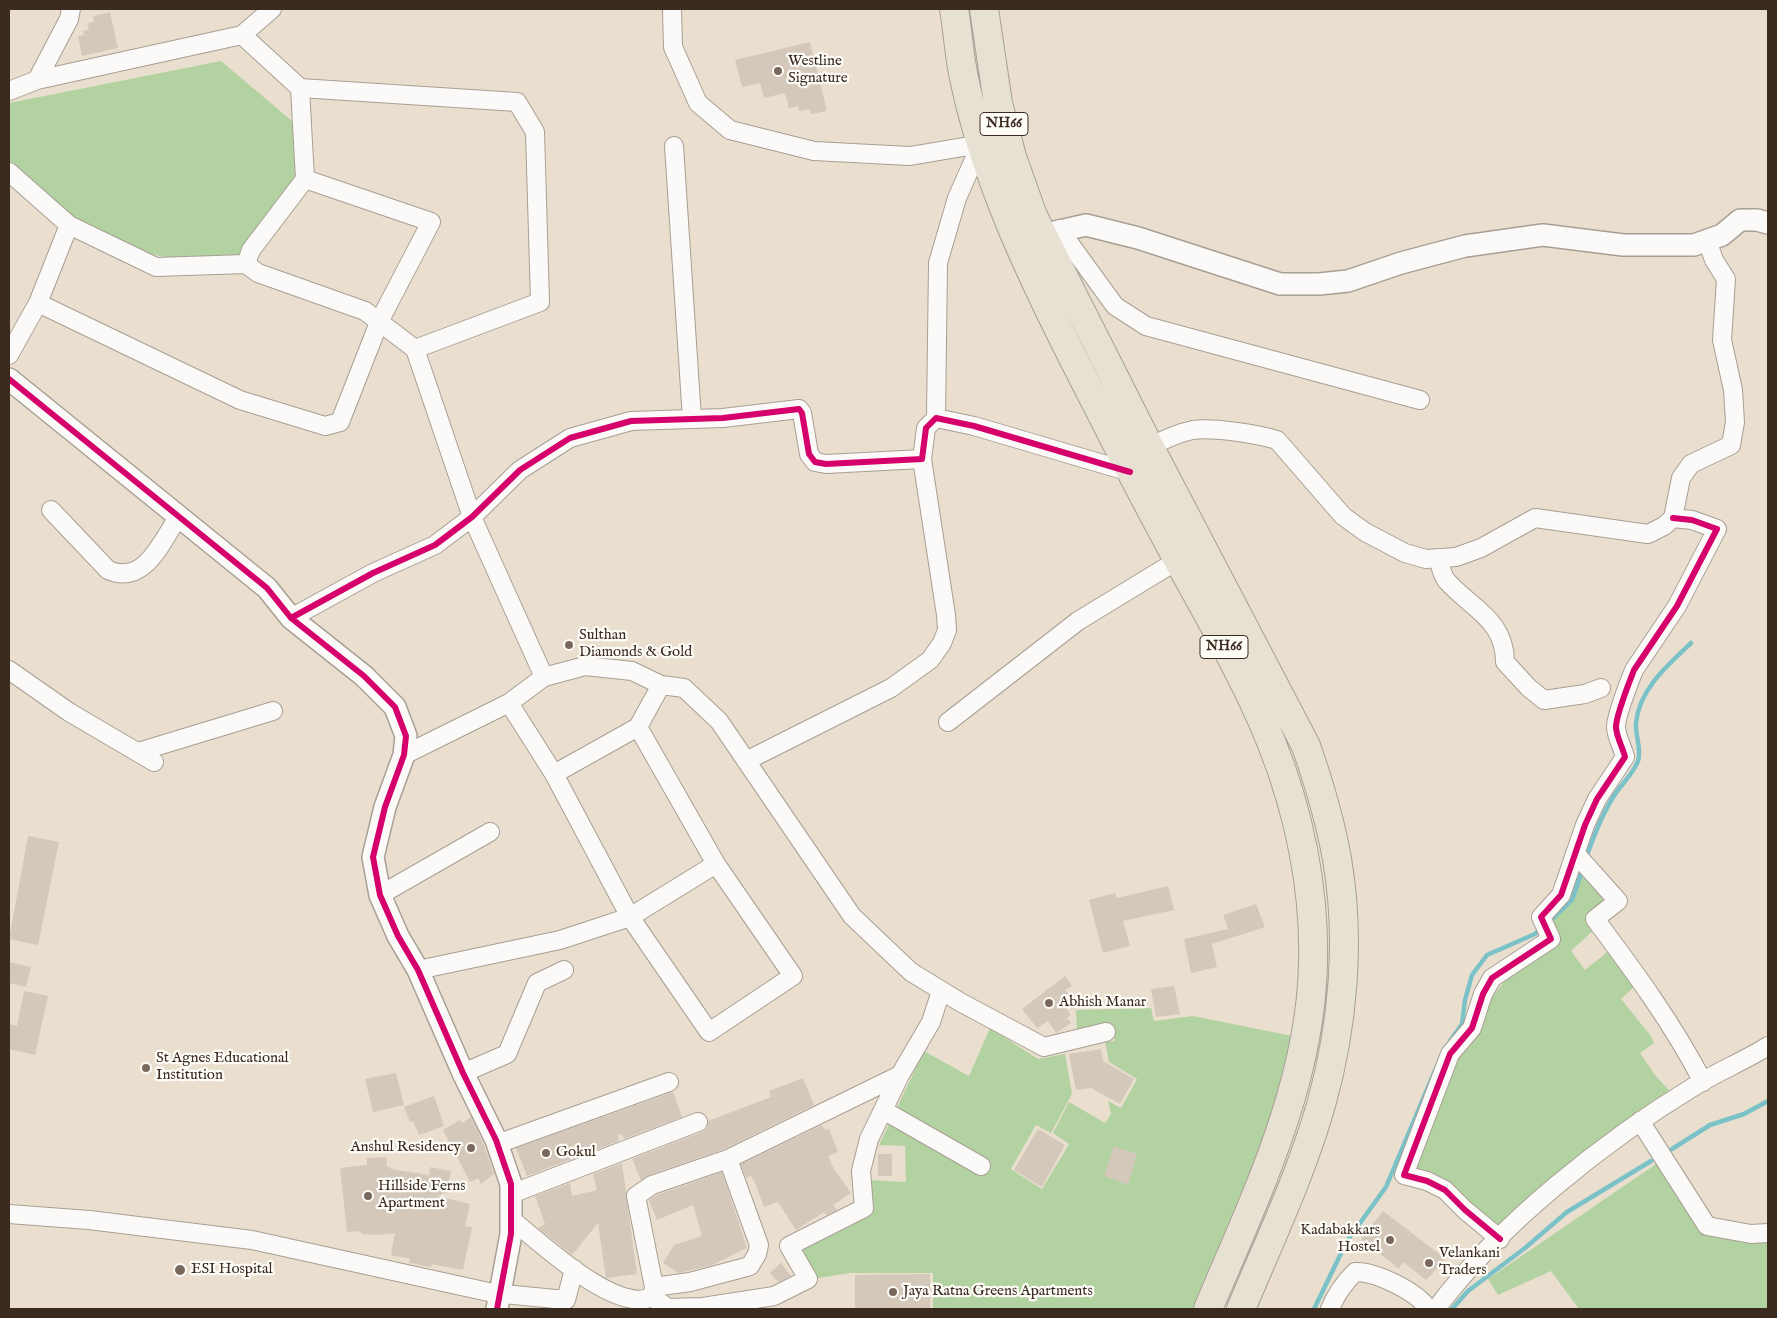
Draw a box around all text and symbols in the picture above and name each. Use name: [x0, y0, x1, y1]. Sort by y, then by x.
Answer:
place label: Westline Signature: [788, 53, 848, 88]
marker: Westline Signature: [772, 65, 784, 77]
road number: NH66: [980, 112, 1028, 136]
place label: Sulthan Diamonds & Gold: [579, 627, 692, 662]
road number: NH66: [1200, 636, 1248, 659]
marker: Sulthan Diamonds & Gold: [563, 639, 575, 651]
place label: Abhish Manar: [1059, 994, 1146, 1012]
marker: Abhish Manar: [1043, 997, 1055, 1009]
place label: St Agnes Educational Institution: [156, 1050, 289, 1085]
marker: St Agnes Educational Institution: [140, 1062, 152, 1074]
place label: Anshul Residency: [350, 1139, 461, 1157]
marker: Anshul Residency: [465, 1142, 477, 1154]
place label: Gokul: [556, 1144, 596, 1162]
marker: Gokul: [540, 1147, 552, 1159]
place label: Hillside Ferns Apartment: [378, 1178, 466, 1213]
marker: Hillside Ferns Apartment: [362, 1190, 374, 1202]
place label: Kadabakkars Hostel: [1300, 1222, 1380, 1257]
marker: Kadabakkars Hostel: [1384, 1234, 1396, 1246]
place label: Velankani Traders: [1439, 1245, 1500, 1280]
marker: Velankani Traders: [1423, 1257, 1435, 1269]
place label: ESI Hospital: [191, 1261, 273, 1279]
marker: ESI Hospital: [173, 1263, 187, 1277]
place label: Jaya Ratna Greens Apartments: [903, 1283, 1093, 1301]
marker: Jaya Ratna Greens Apartments: [887, 1286, 899, 1298]

